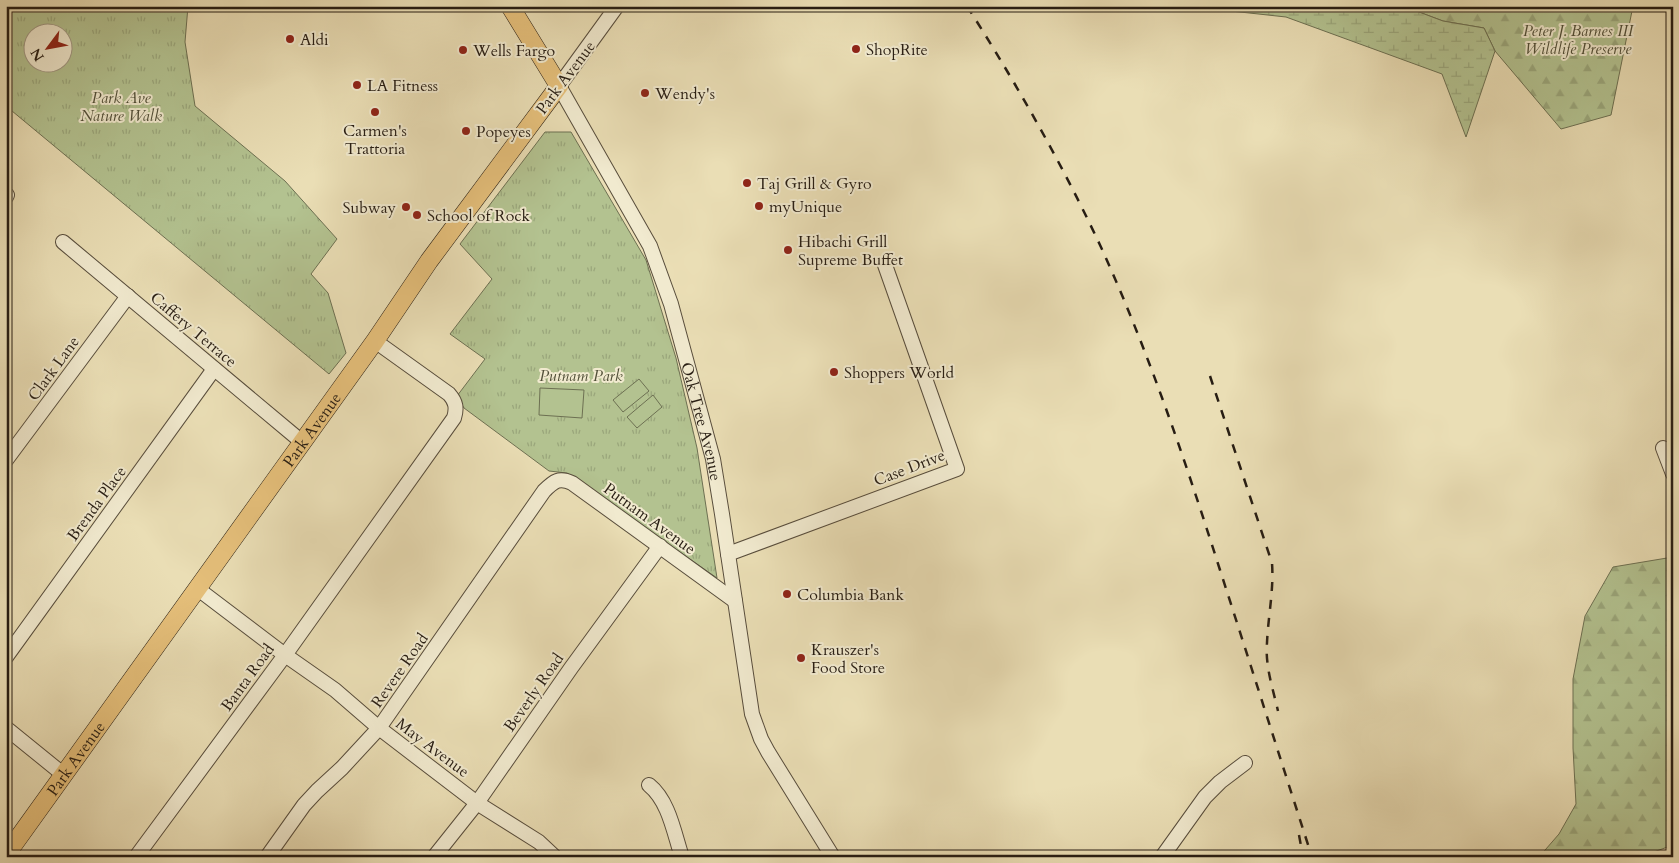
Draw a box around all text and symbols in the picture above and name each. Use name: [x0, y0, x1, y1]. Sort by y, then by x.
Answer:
park label: Peter J. Barnes III Wildlife Preserve: [1523, 20, 1635, 60]
north arrow: [22, 22, 72, 72]
place label: Aldi: [300, 29, 329, 51]
marker: Aldi: [284, 33, 296, 45]
street label: Park Avenue: [531, 36, 601, 119]
place label: ShopRite: [866, 39, 928, 61]
place label: Wells Fargo: [472, 40, 556, 62]
marker: ShopRite: [850, 43, 862, 55]
text: N: [26, 44, 49, 65]
marker: Wells Fargo: [457, 44, 469, 56]
place label: LA Fitness: [367, 75, 438, 97]
marker: LA Fitness: [351, 79, 363, 91]
place label: Wendy's: [654, 83, 715, 105]
park label: Park Ave Nature Walk: [80, 87, 162, 127]
marker: Wendy's: [639, 87, 651, 99]
marker: Carmen's Trattoria: [369, 106, 381, 118]
place label: Carmen's Trattoria: [343, 120, 407, 160]
place label: Popeyes: [476, 121, 531, 143]
marker: Popeyes: [460, 125, 472, 137]
place label: Taj Grill & Gyro: [757, 173, 872, 195]
marker: Taj Grill & Gyro: [741, 177, 753, 189]
place label: myUnique: [769, 196, 842, 218]
place label: Subway: [342, 197, 397, 219]
marker: myUnique: [753, 200, 765, 212]
marker: Subway: [400, 201, 412, 213]
place label: School of Rock: [427, 205, 531, 227]
marker: School of Rock: [411, 209, 423, 221]
place label: Hibachi Grill Supreme Buffet: [798, 231, 903, 271]
marker: Hibachi Grill Supreme Buffet: [782, 244, 794, 256]
street label: Caffery Terrace: [145, 287, 241, 373]
street label: Clark Lane: [23, 332, 85, 405]
street label: Oak Tree Avenue: [675, 360, 726, 482]
place label: Shoppers World: [844, 362, 954, 384]
park label: Putnam Park: [539, 365, 623, 387]
marker: Shoppers World: [828, 366, 840, 378]
street label: Park Avenue: [278, 388, 347, 472]
street label: Case Drive: [871, 444, 948, 492]
street label: Brenda Place: [62, 462, 132, 546]
street label: Putnam Avenue: [599, 478, 700, 560]
place label: Columbia Bank: [797, 584, 904, 606]
marker: Columbia Bank: [781, 588, 793, 600]
street label: Revere Road: [366, 629, 434, 712]
street label: Banta Road: [216, 639, 280, 716]
place label: Krauszer's Food Store: [811, 639, 885, 679]
street label: Beverly Road: [499, 648, 569, 736]
marker: Krauszer's Food Store: [795, 652, 807, 664]
street label: May Avenue: [391, 713, 474, 783]
street label: Park Avenue: [42, 717, 111, 801]

